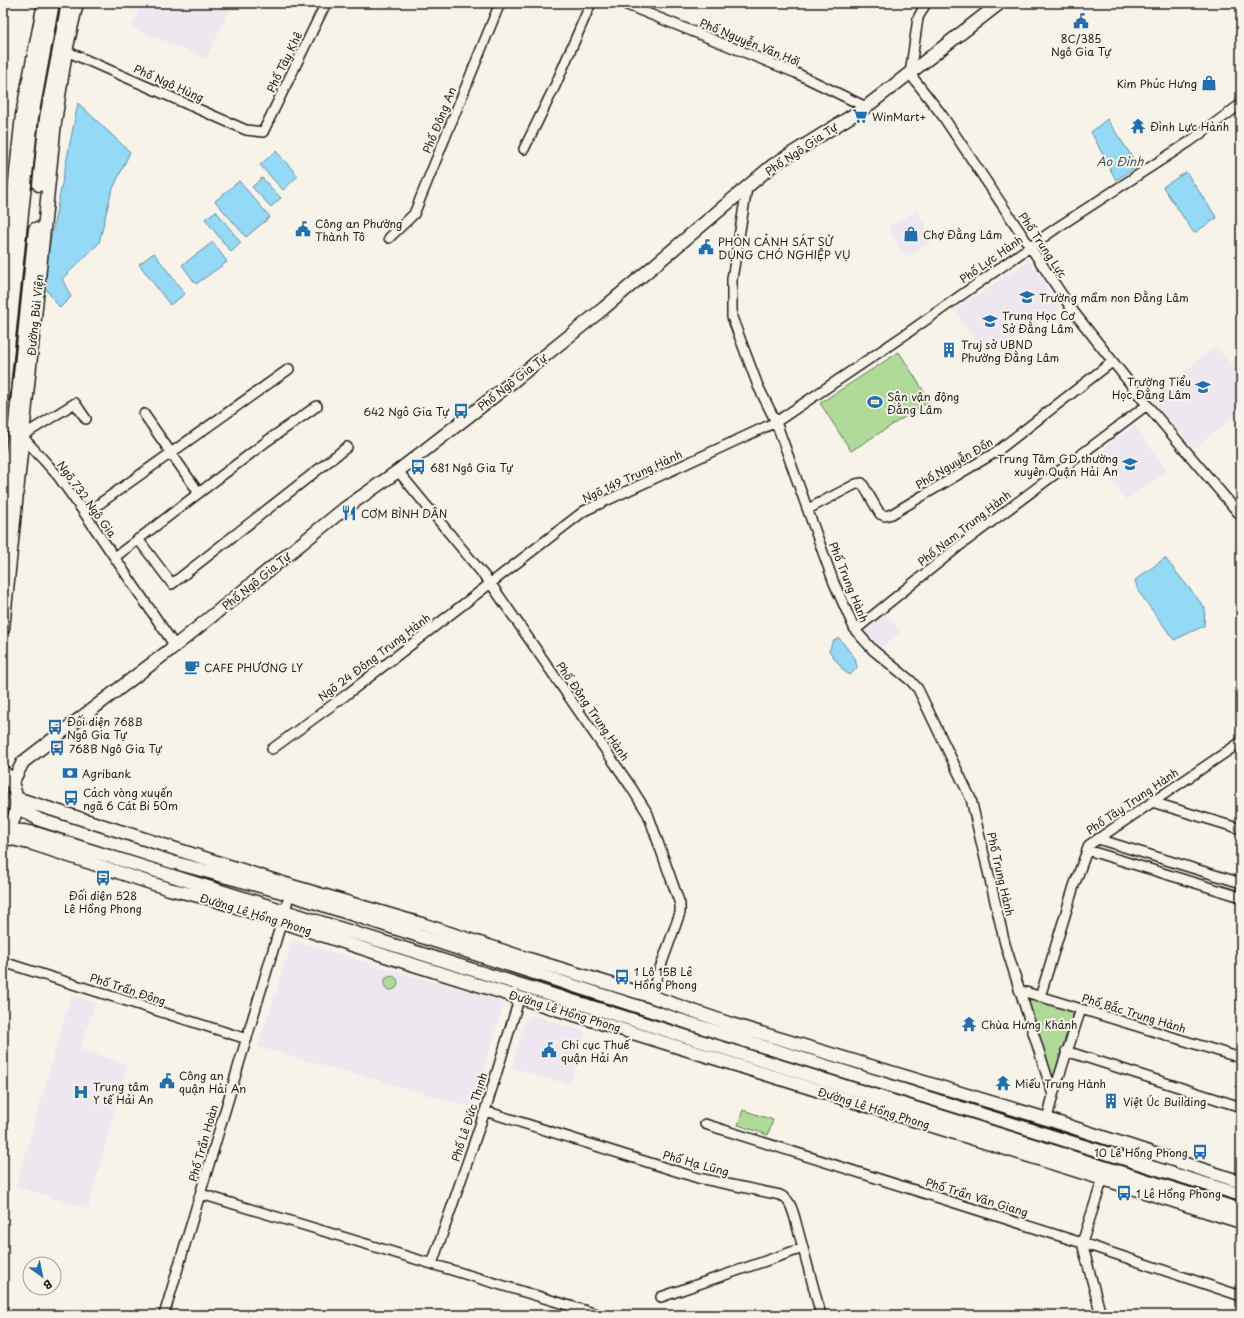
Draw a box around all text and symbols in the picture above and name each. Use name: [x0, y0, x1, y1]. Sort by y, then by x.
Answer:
public building icon: 8C/385 Ngô Gia Tự: [1072, 12, 1090, 30]
street label: Phố Nguyễn Văn Hới: [697, 14, 803, 70]
street label: Phố Tây Khê: [262, 29, 306, 95]
place label: 8C/385 Ngô Gia Tự: [1051, 30, 1112, 60]
street label: Phố Ngô Hùng: [131, 60, 207, 106]
shop icon: Kim Phúc Hưng: [1200, 74, 1218, 92]
place label: Kim Phúc Hưng: [1117, 75, 1197, 92]
street label: Phố Đông An: [418, 84, 460, 156]
supermarket icon: WinMart+: [851, 107, 869, 125]
place label: WinMart+: [872, 108, 926, 125]
temple icon: Đình Lực Hành: [1129, 117, 1147, 135]
street label: Phố Ngô Gia Tự: [762, 118, 842, 179]
place label: Đình Lực Hành: [1150, 118, 1229, 135]
water label: Ao Đình: [1096, 152, 1144, 170]
street label: Phố Trung Lực: [1015, 209, 1071, 281]
place label: Công an Phường Thành Tô: [315, 215, 402, 245]
public building icon: Công an Phường Thành Tô: [294, 220, 312, 238]
shop icon: Chợ Đằng Lâm: [902, 225, 920, 243]
place label: Chợ Đằng Lâm: [923, 226, 1002, 243]
street label: Phố Lực Hành: [956, 231, 1026, 287]
place label: PHÒN CẢNH SÁT SỬ DỤNG CHÓ NGHIỆP VỤ: [718, 233, 851, 263]
public building icon: PHÒN CẢNH SÁT SỬ DỤNG CHÓ NGHIỆP VỤ: [697, 238, 715, 256]
street label: Đường Bùi Viện: [22, 273, 48, 357]
school or university icon: Trường mầm non Đằng Lâm: [1018, 288, 1036, 306]
place label: Trường mầm non Đằng Lâm: [1039, 289, 1189, 306]
place label: Trung Học Cơ Sở Đằng Lâm: [1002, 307, 1075, 337]
school or university icon: Trung Học Cơ Sở Đằng Lâm: [981, 312, 999, 330]
place label: Truj sở UBND Phường Đằng Lâm: [961, 336, 1059, 366]
building icon: Truj sở UBND Phường Đằng Lâm: [940, 341, 958, 359]
street label: Phố Ngô Gia Tự: [474, 349, 551, 414]
place label: Trường Tiểu Học Đằng Lâm: [1112, 373, 1191, 403]
school or university icon: Trường Tiểu Học Đằng Lâm: [1194, 378, 1212, 396]
place label: Sân vận động Đằng Lâm: [887, 388, 960, 418]
sports icon: Sân vận động Đằng Lâm: [866, 393, 884, 411]
bus stop icon: 642 Ngô Gia Tự: [452, 402, 470, 420]
place label: 642 Ngô Gia Tự: [363, 403, 450, 420]
street label: Phố Nguyễn Đồn: [912, 433, 996, 493]
street label: Ngõ 149 Trung Hành: [579, 445, 685, 507]
place label: Trung Tâm GD thường xuyên Quận Hải An: [997, 450, 1118, 480]
school or university icon: Trung Tâm GD thường xuyên Quận Hải An: [1121, 455, 1139, 473]
street label: Ngõ 732 Ngô Gia: [53, 457, 121, 541]
bus stop icon: 681 Ngô Gia Tự: [409, 458, 427, 476]
place label: 681 Ngô Gia Tự: [430, 459, 514, 476]
street label: Phố Nam Trung Hành: [914, 486, 1014, 570]
restaurant icon: CƠM BÌNH DÂN: [340, 504, 358, 522]
place label: CƠM BÌNH DÂN: [361, 505, 447, 522]
street label: Phố Trung Hành: [825, 539, 873, 625]
street label: Phố Ngô Gia Tự: [218, 547, 295, 614]
street label: Ngõ 24 Đông Trung Hành: [314, 609, 434, 705]
cafe icon: CAFE PHƯƠNG LY: [183, 658, 201, 676]
street label: Phố Đông Trung Hành: [552, 658, 634, 764]
place label: CAFE PHƯƠNG LY: [204, 659, 303, 676]
place label: Đối diện 768B Ngô Gia Tự: [67, 713, 143, 743]
bus stop icon: Đối diện 768B Ngô Gia Tự: [46, 718, 64, 736]
bus stop icon: 768B Ngô Gia Tự: [48, 739, 66, 757]
place label: 768B Ngô Gia Tự: [69, 740, 163, 757]
bank icon: Agribank: [61, 764, 79, 782]
street label: Phố Tây Trung Hành: [1082, 764, 1182, 838]
place label: Agribank: [82, 765, 131, 782]
place label: Cách vòng xuyến ngã 6 Cát Bi 50m: [83, 784, 178, 814]
bus stop icon: Cách vòng xuyến ngã 6 Cát Bi 50m: [62, 789, 80, 807]
street label: Phố Trung Hành: [983, 830, 1019, 918]
bus stop icon: Đối diện 528 Lê Hồng Phong: [94, 869, 112, 887]
place label: Đối diện 528 Lê Hồng Phong: [64, 887, 142, 917]
street label: Đường Lê Hồng Phong: [198, 889, 314, 939]
place label: 1 Lô 15B Lê Hồng Phong: [634, 963, 697, 993]
bus stop icon: 1 Lô 15B Lê Hồng Phong: [613, 968, 631, 986]
street label: Phố Trần Đông: [88, 969, 168, 1009]
street label: Đường Lê Hồng Phong: [507, 986, 623, 1036]
street label: Phố Bắc Trung Hành: [1080, 989, 1188, 1037]
temple icon: Chùa Hưng Khánh: [960, 1015, 978, 1033]
place label: Chùa Hưng Khánh: [981, 1016, 1078, 1033]
place label: Chi cục Thuế quận Hải An: [561, 1036, 631, 1066]
public building icon: Chi cục Thuế quận Hải An: [540, 1041, 558, 1059]
place label: Công an quận Hải An: [179, 1067, 246, 1097]
street label: Phố Lê Đức Thịnh: [447, 1070, 491, 1164]
public building icon: Công an quận Hải An: [158, 1072, 176, 1090]
temple icon: Miếu Trung Hành: [994, 1074, 1012, 1092]
place label: Miếu Trung Hành: [1015, 1075, 1106, 1092]
place label: Trung tâm Y tế Hải An: [93, 1078, 153, 1108]
hospital icon: Trung tâm Y tế Hải An: [72, 1083, 90, 1101]
street label: Đường Lê Hồng Phong: [816, 1083, 932, 1133]
building icon: Việt Úc Building: [1102, 1092, 1120, 1110]
place label: Việt Úc Building: [1123, 1093, 1206, 1110]
street label: Phố Trần Hoàn: [184, 1102, 222, 1184]
bus stop icon: 10 Lê Hồng Phong: [1191, 1143, 1209, 1161]
place label: 10 Lê Hồng Phong: [1095, 1144, 1188, 1161]
street label: Phố Hạ Lũng: [661, 1146, 731, 1180]
street label: Phố Trần Văn Giang: [924, 1173, 1030, 1221]
bus stop icon: 1 Lê Hồng Phong: [1115, 1184, 1133, 1202]
place label: 1 Lê Hồng Phong: [1136, 1185, 1221, 1202]
north arrow: [22, 1256, 62, 1296]
text: B: [40, 1276, 56, 1294]

